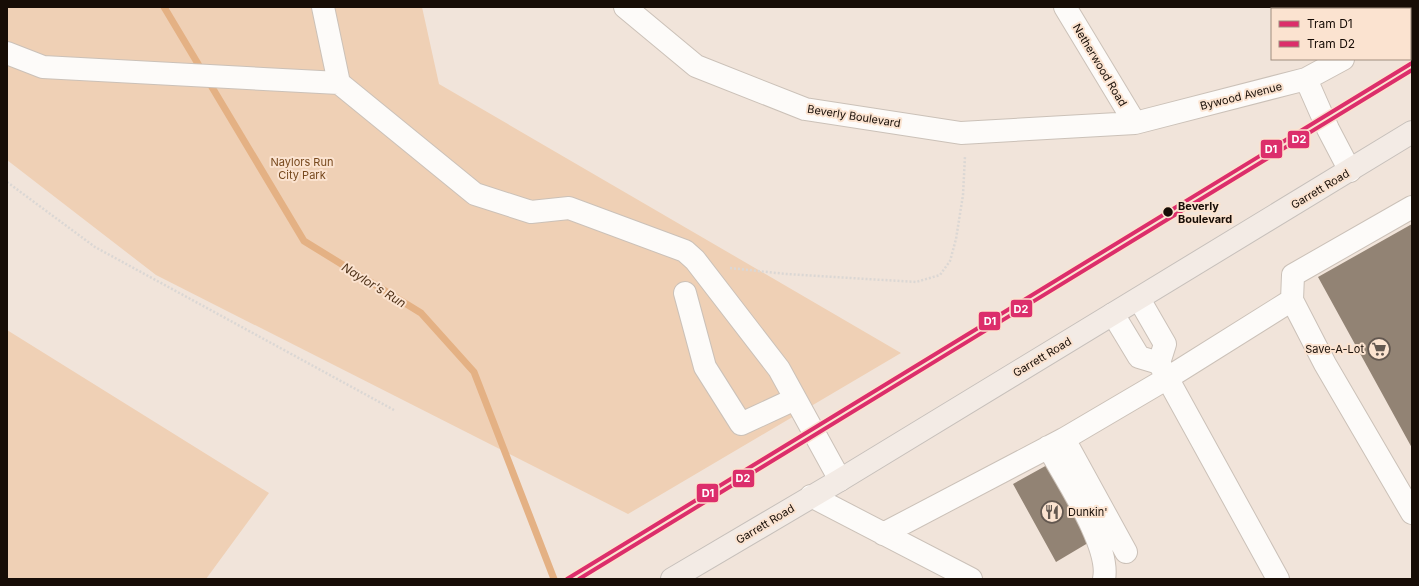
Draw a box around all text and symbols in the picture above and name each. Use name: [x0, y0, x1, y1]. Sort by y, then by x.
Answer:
legend: [1271, 8, 1411, 60]
text: Tram D1: [1307, 16, 1353, 31]
street label: Netherwood Road: [1070, 21, 1130, 109]
text: Tram D2: [1307, 36, 1355, 51]
street label: Bywood Avenue: [1199, 79, 1283, 113]
street label: Beverly Boulevard: [806, 102, 902, 130]
line badge: D2: [1287, 130, 1310, 149]
text: D2: [1292, 132, 1307, 146]
line badge: D1: [1260, 139, 1283, 159]
text: D1: [1265, 142, 1278, 156]
park label: Naylors Run City Park: [271, 155, 333, 182]
street label: Garrett Road: [1288, 166, 1352, 212]
place label: Beverly Boulevard: [1178, 199, 1232, 226]
marker: Beverly Boulevard: [1161, 205, 1175, 219]
water label: Naylor's Run: [339, 259, 409, 311]
line badge: D2: [1010, 299, 1033, 318]
text: D2: [1014, 302, 1029, 316]
line badge: D1: [978, 311, 1001, 331]
text: D1: [984, 314, 997, 328]
street label: Garrett Road: [1010, 334, 1074, 380]
supermarket icon: Save-A-Lot: [1366, 336, 1392, 362]
place label: Save-A-Lot: [1305, 342, 1364, 356]
line badge: D2: [732, 469, 755, 488]
text: D2: [736, 471, 751, 485]
line badge: D1: [696, 483, 719, 503]
text: D1: [702, 486, 715, 500]
restaurant icon: Dunkin': [1039, 499, 1065, 525]
street label: Garrett Road: [733, 501, 797, 547]
place label: Dunkin': [1068, 505, 1107, 519]

